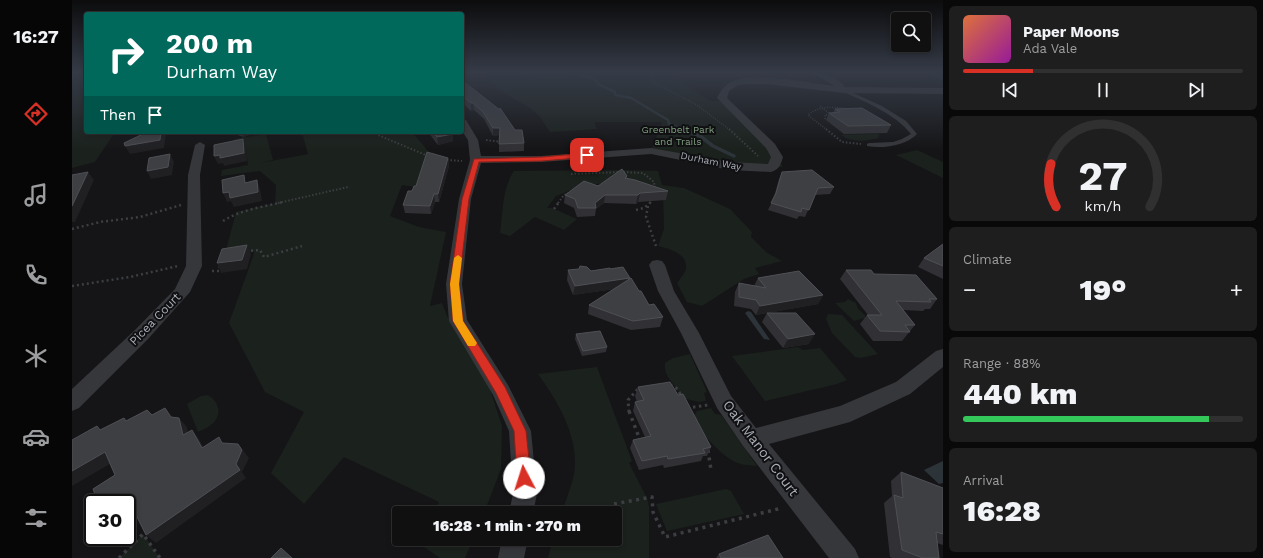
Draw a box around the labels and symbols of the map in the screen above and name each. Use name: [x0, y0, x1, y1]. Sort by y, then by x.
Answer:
park label: Greenbelt Park and Trails: [642, 124, 715, 147]
pin: [570, 138, 604, 172]
street label: Durham Way: [680, 150, 743, 172]
street label: Picea Court: [127, 290, 183, 348]
street label: Oak Manor Court: [720, 397, 802, 499]
position arrow: [503, 457, 545, 499]
speed limit sign: 30: [84, 494, 136, 546]

